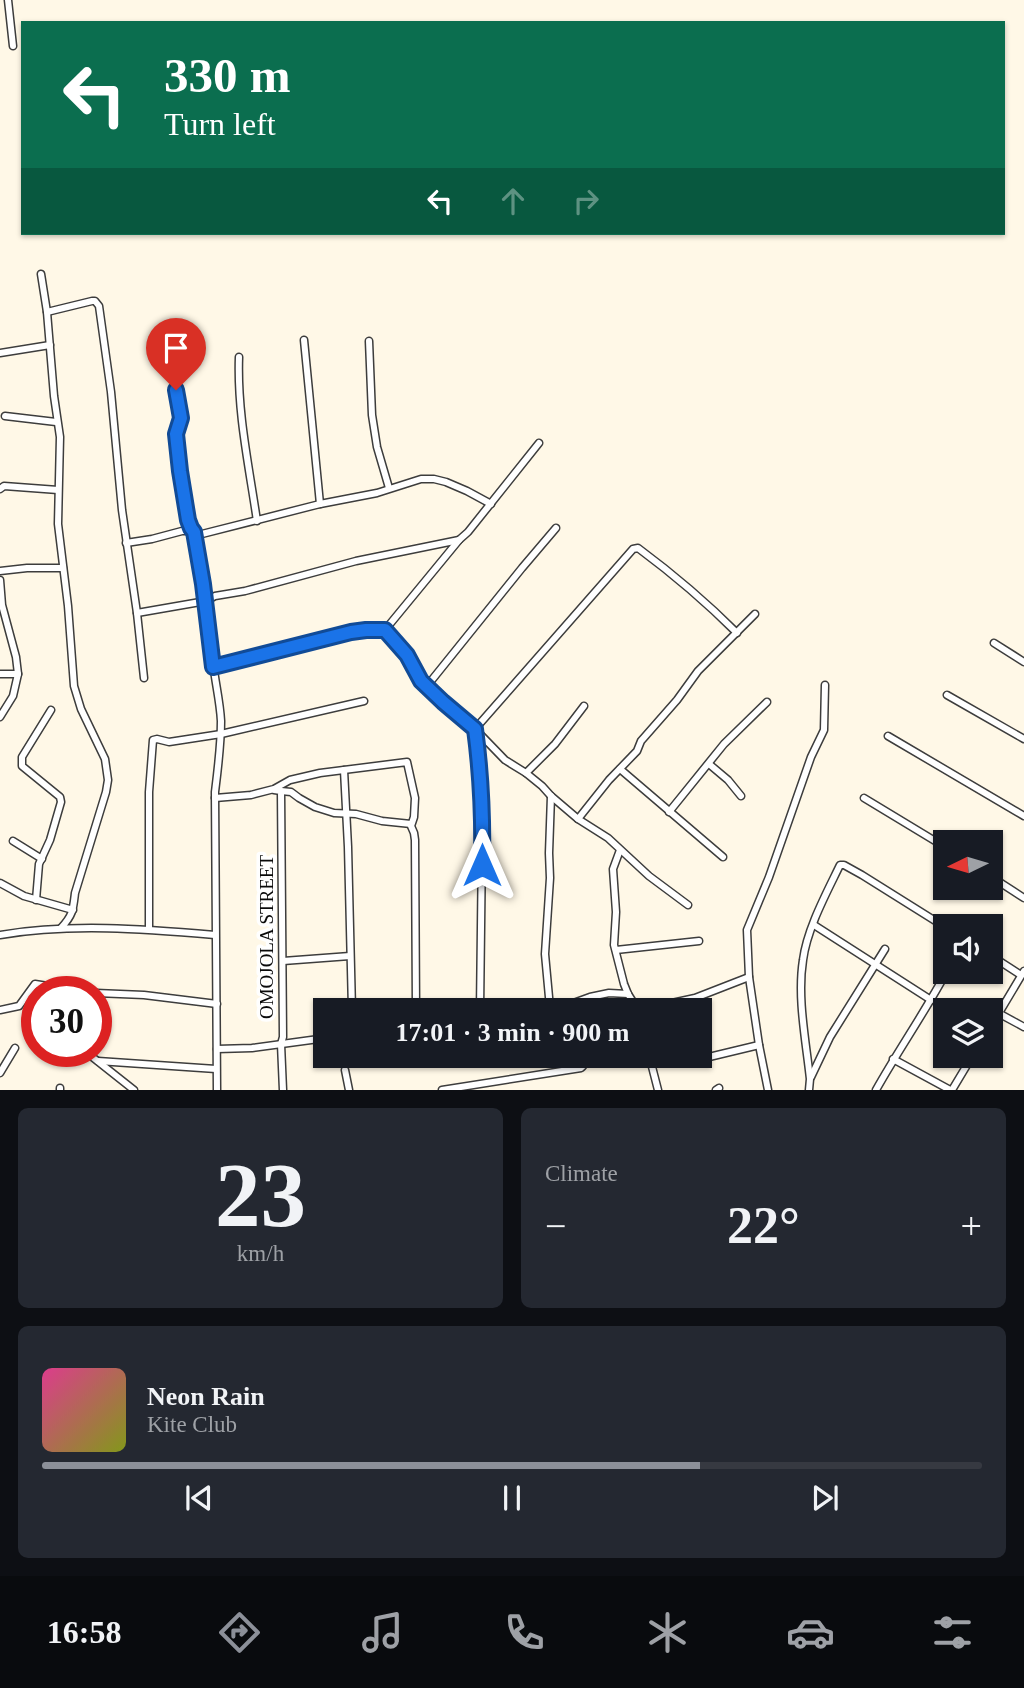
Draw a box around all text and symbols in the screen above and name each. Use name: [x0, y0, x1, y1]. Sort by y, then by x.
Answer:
text: 330 m: [164, 48, 291, 103]
icon: left: [49, 49, 140, 140]
text: Turn left: [164, 106, 276, 142]
icon: left: [421, 182, 459, 220]
icon: ahead: [494, 182, 532, 220]
icon: right: [567, 182, 605, 220]
pin: [146, 318, 206, 390]
icon: arrive: [157, 329, 195, 367]
position arrow: [445, 828, 519, 902]
north arrow: [933, 830, 1003, 900]
map controls: [933, 830, 1003, 1068]
street label: OMOJOLA STREET: [256, 855, 277, 1019]
button: sound: [933, 914, 1003, 984]
speed limit sign: 30: [21, 976, 112, 1067]
button: layers: [933, 998, 1003, 1068]
text: 17:01 · 3 min · 900 m: [396, 1018, 630, 1047]
text: 23: [215, 1145, 306, 1246]
text: Climate: [545, 1161, 618, 1186]
text: 22°: [727, 1197, 800, 1254]
text: −: [545, 1205, 566, 1247]
text: +: [961, 1205, 982, 1247]
text: km/h: [237, 1241, 284, 1266]
text: Neon Rain: [147, 1382, 265, 1411]
text: Kite Club: [147, 1412, 237, 1437]
icon: previous: [180, 1479, 218, 1517]
icon: pause: [493, 1479, 531, 1517]
icon: next: [806, 1479, 844, 1517]
icon: directions: [215, 1608, 264, 1657]
icon: music: [358, 1608, 407, 1657]
icon: phone: [500, 1608, 549, 1657]
icon: climate: [643, 1608, 692, 1657]
icon: car: [786, 1608, 835, 1657]
icon: filters: [928, 1608, 977, 1657]
text: 16:58: [47, 1614, 121, 1650]

